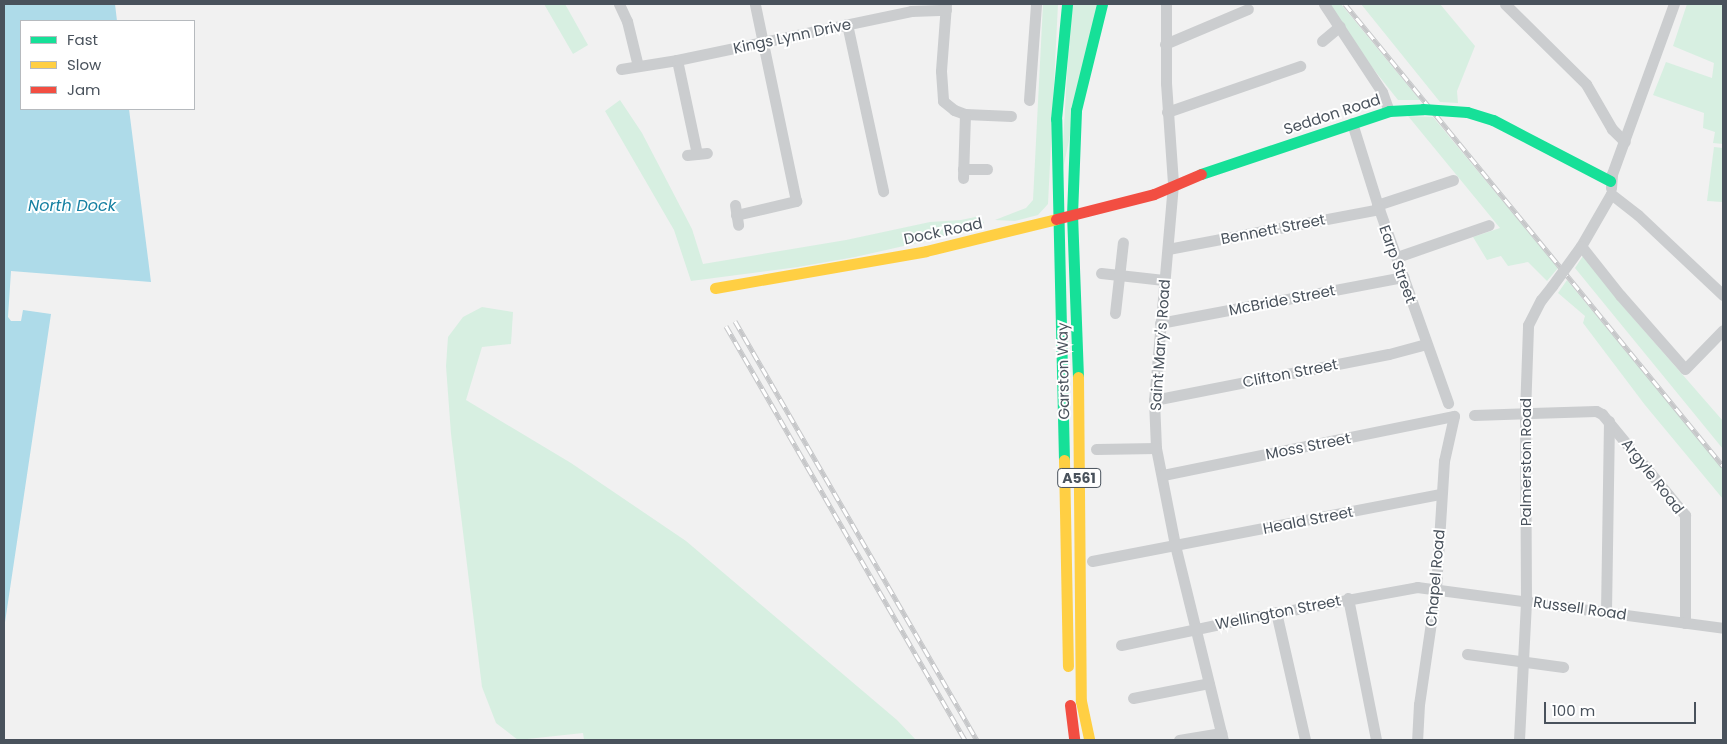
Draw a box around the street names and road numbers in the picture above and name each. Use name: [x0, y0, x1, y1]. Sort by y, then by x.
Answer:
street label: Kings Lynn Drive: [731, 15, 853, 57]
street label: Seddon Road: [1281, 90, 1383, 138]
street label: Bennett Street: [1219, 210, 1327, 248]
street label: Dock Road: [902, 214, 984, 248]
street label: Earp Street: [1376, 223, 1420, 305]
street label: Saint Mary's Road: [1146, 279, 1174, 411]
street label: McBride Street: [1227, 281, 1337, 319]
street label: Garston Way: [1053, 322, 1073, 420]
street label: Clifton Street: [1241, 355, 1339, 391]
street label: Palmerston Road: [1517, 398, 1535, 526]
street label: Moss Street: [1264, 429, 1352, 463]
street label: Argyle Road: [1618, 435, 1688, 517]
road number: A561: [1056, 466, 1102, 489]
street label: Heald Street: [1261, 502, 1355, 538]
street label: Chapel Road: [1422, 529, 1448, 627]
street label: Wellington Street: [1214, 591, 1342, 633]
street label: Russell Road: [1532, 593, 1628, 623]

